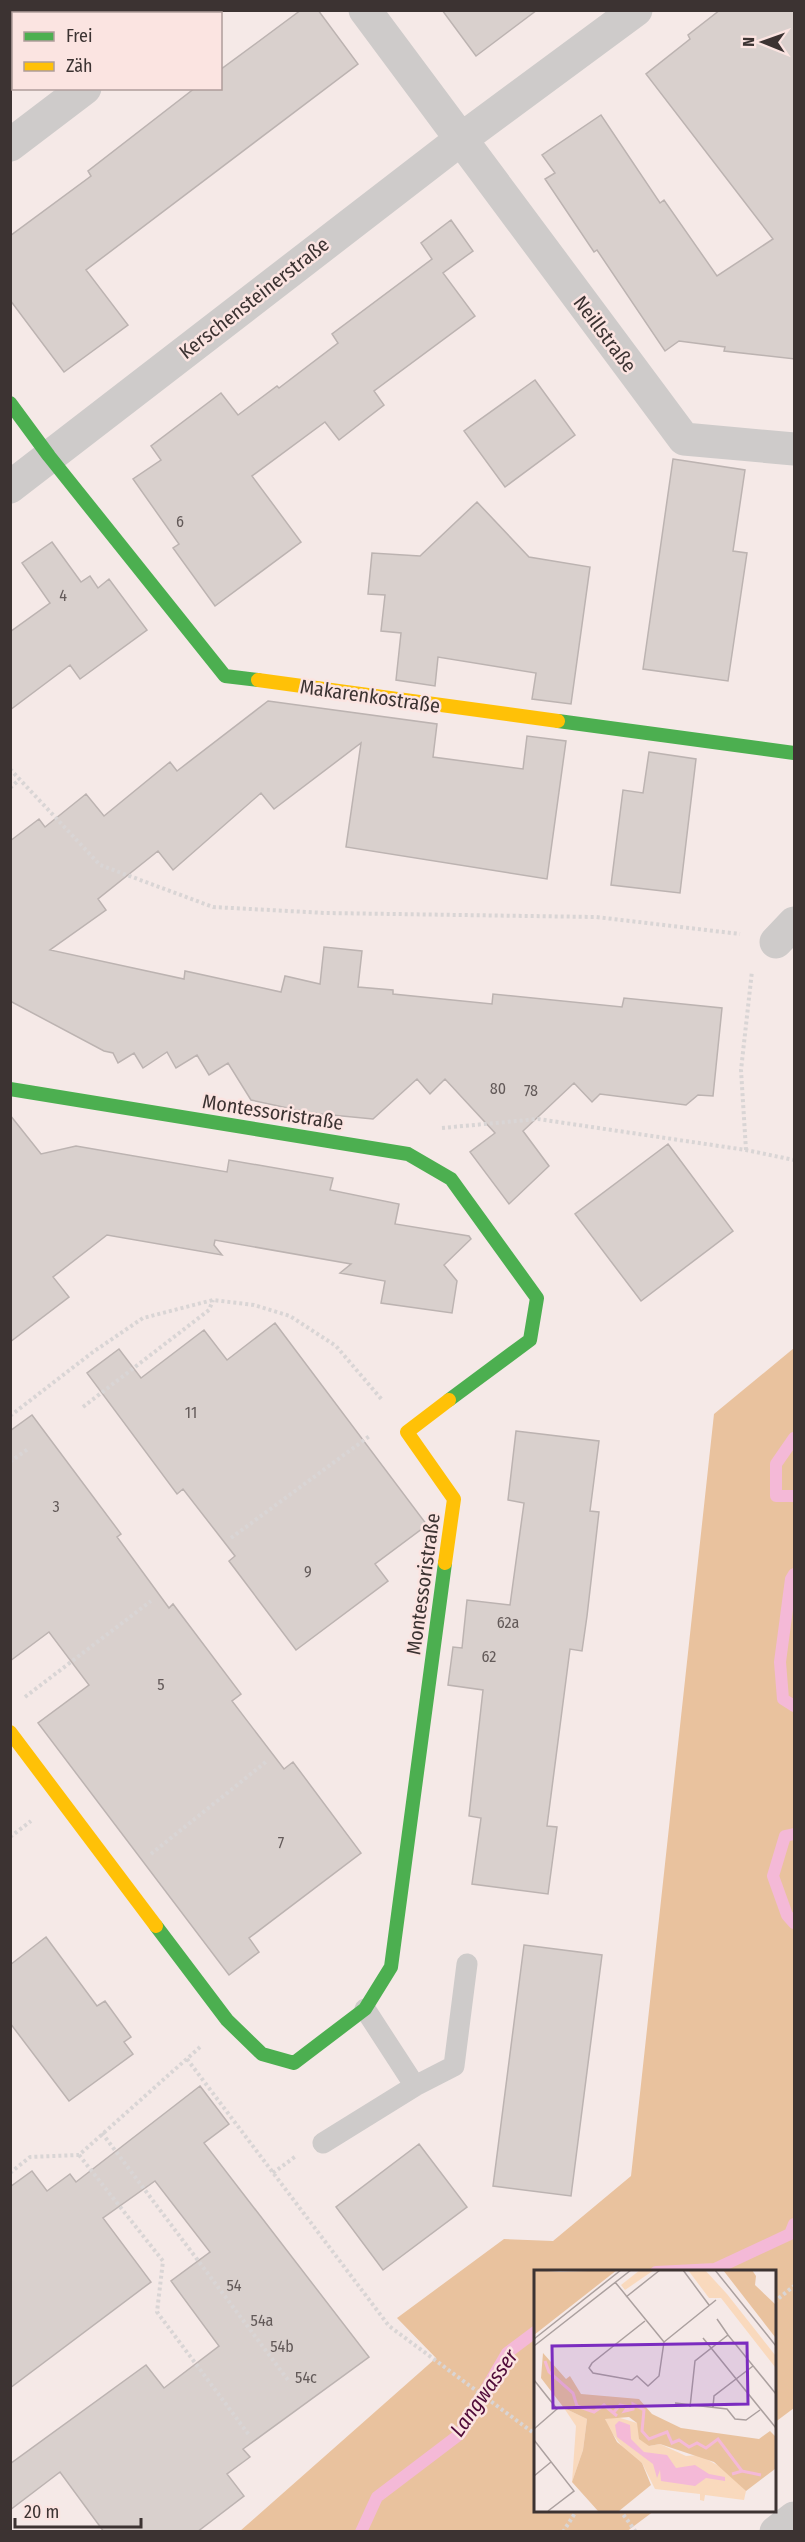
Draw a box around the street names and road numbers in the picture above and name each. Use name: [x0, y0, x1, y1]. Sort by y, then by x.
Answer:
street label: Kerschensteinerstraße: [174, 232, 334, 364]
street label: Neillstraße: [568, 291, 642, 377]
street label: Makarenkostraße: [298, 674, 442, 718]
street label: Montessoristraße: [201, 1089, 345, 1135]
street label: Montessoristraße: [401, 1512, 445, 1656]

